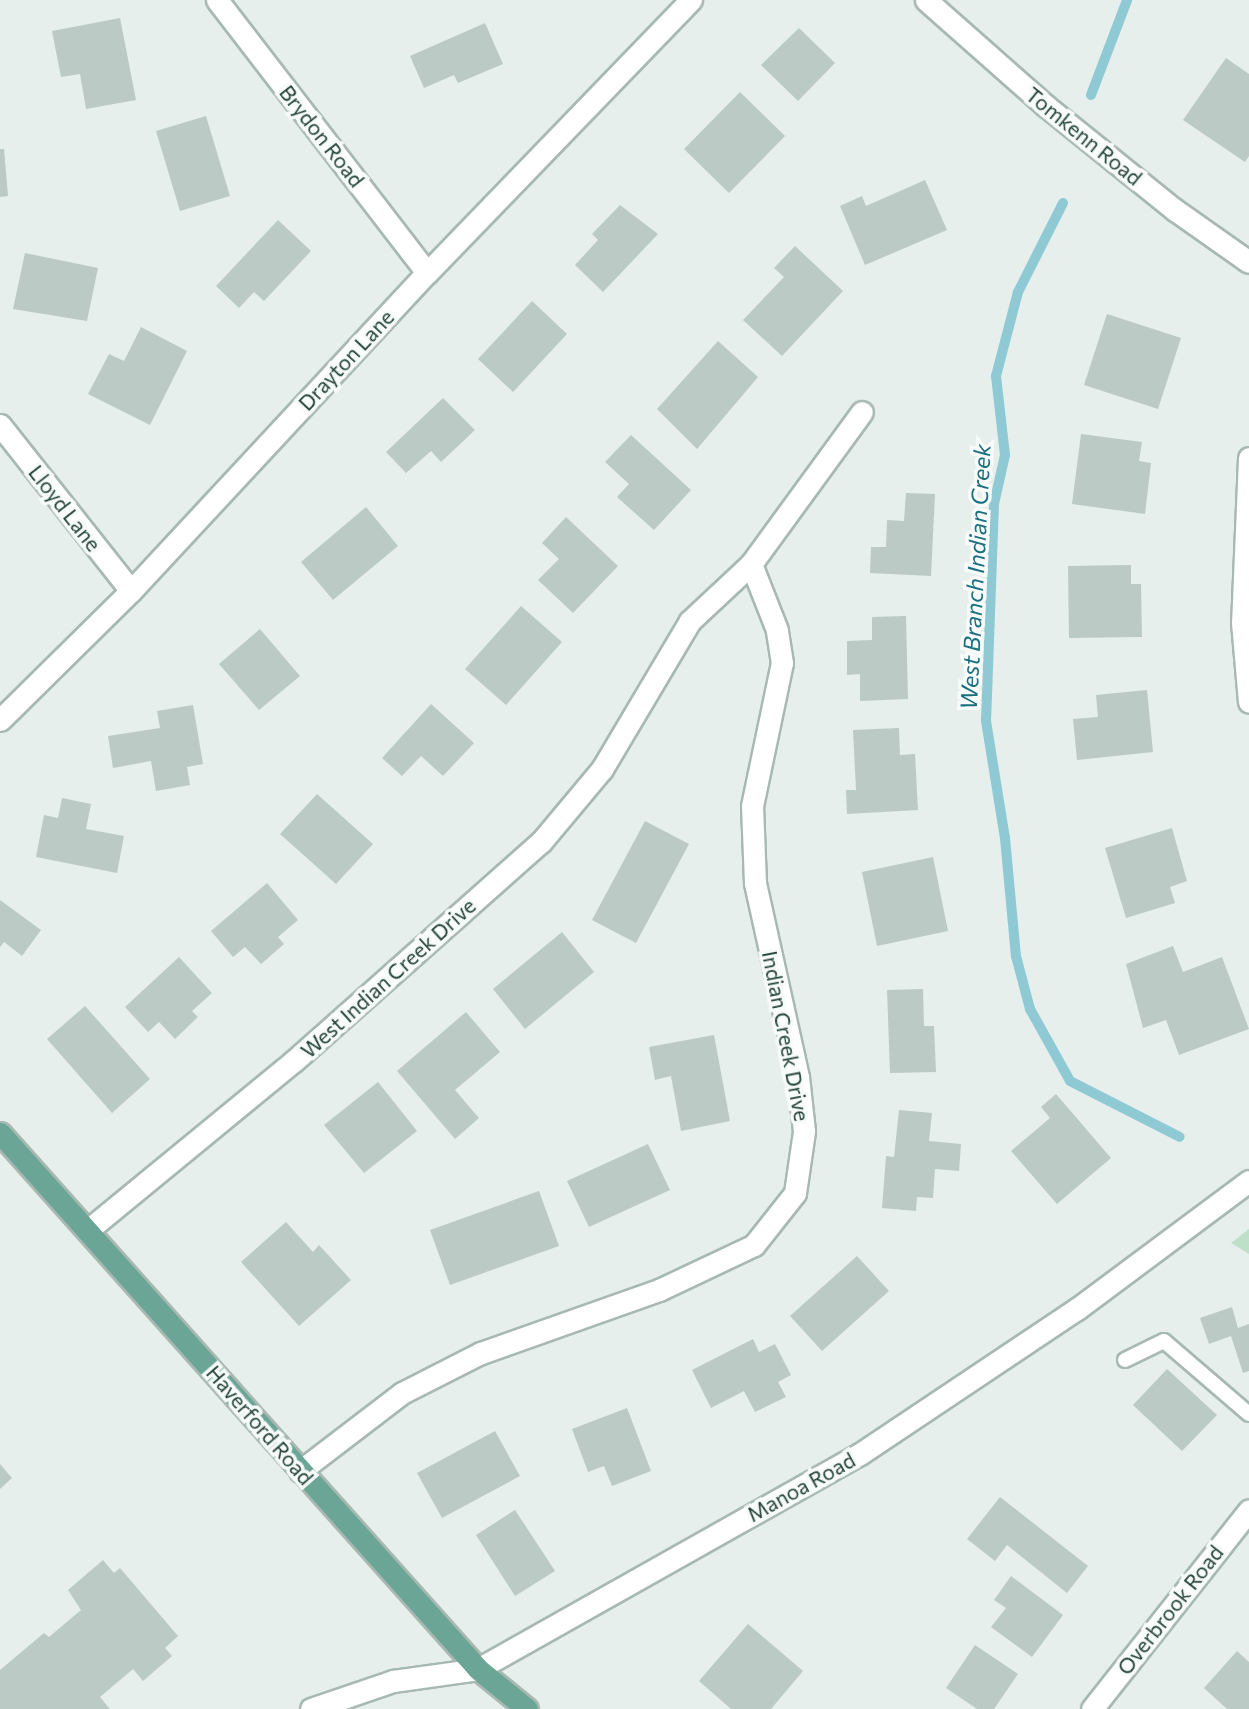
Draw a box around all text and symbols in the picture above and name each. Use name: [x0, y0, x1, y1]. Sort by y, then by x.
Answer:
street label: Brydon Road: [274, 80, 370, 192]
street label: Tomkenn Road: [1021, 82, 1147, 190]
street label: Drayton Lane: [293, 304, 399, 416]
water label: West Branch Indian Creek: [954, 443, 996, 711]
street label: Lloyd Lane: [24, 460, 106, 556]
street label: West Indian Creek Drive: [295, 893, 481, 1063]
street label: Indian Creek Drive: [757, 949, 815, 1123]
street label: Haverford Road: [201, 1360, 319, 1490]
street label: Manoa Road: [743, 1447, 859, 1527]
street label: Overbrook Road: [1112, 1540, 1228, 1680]

